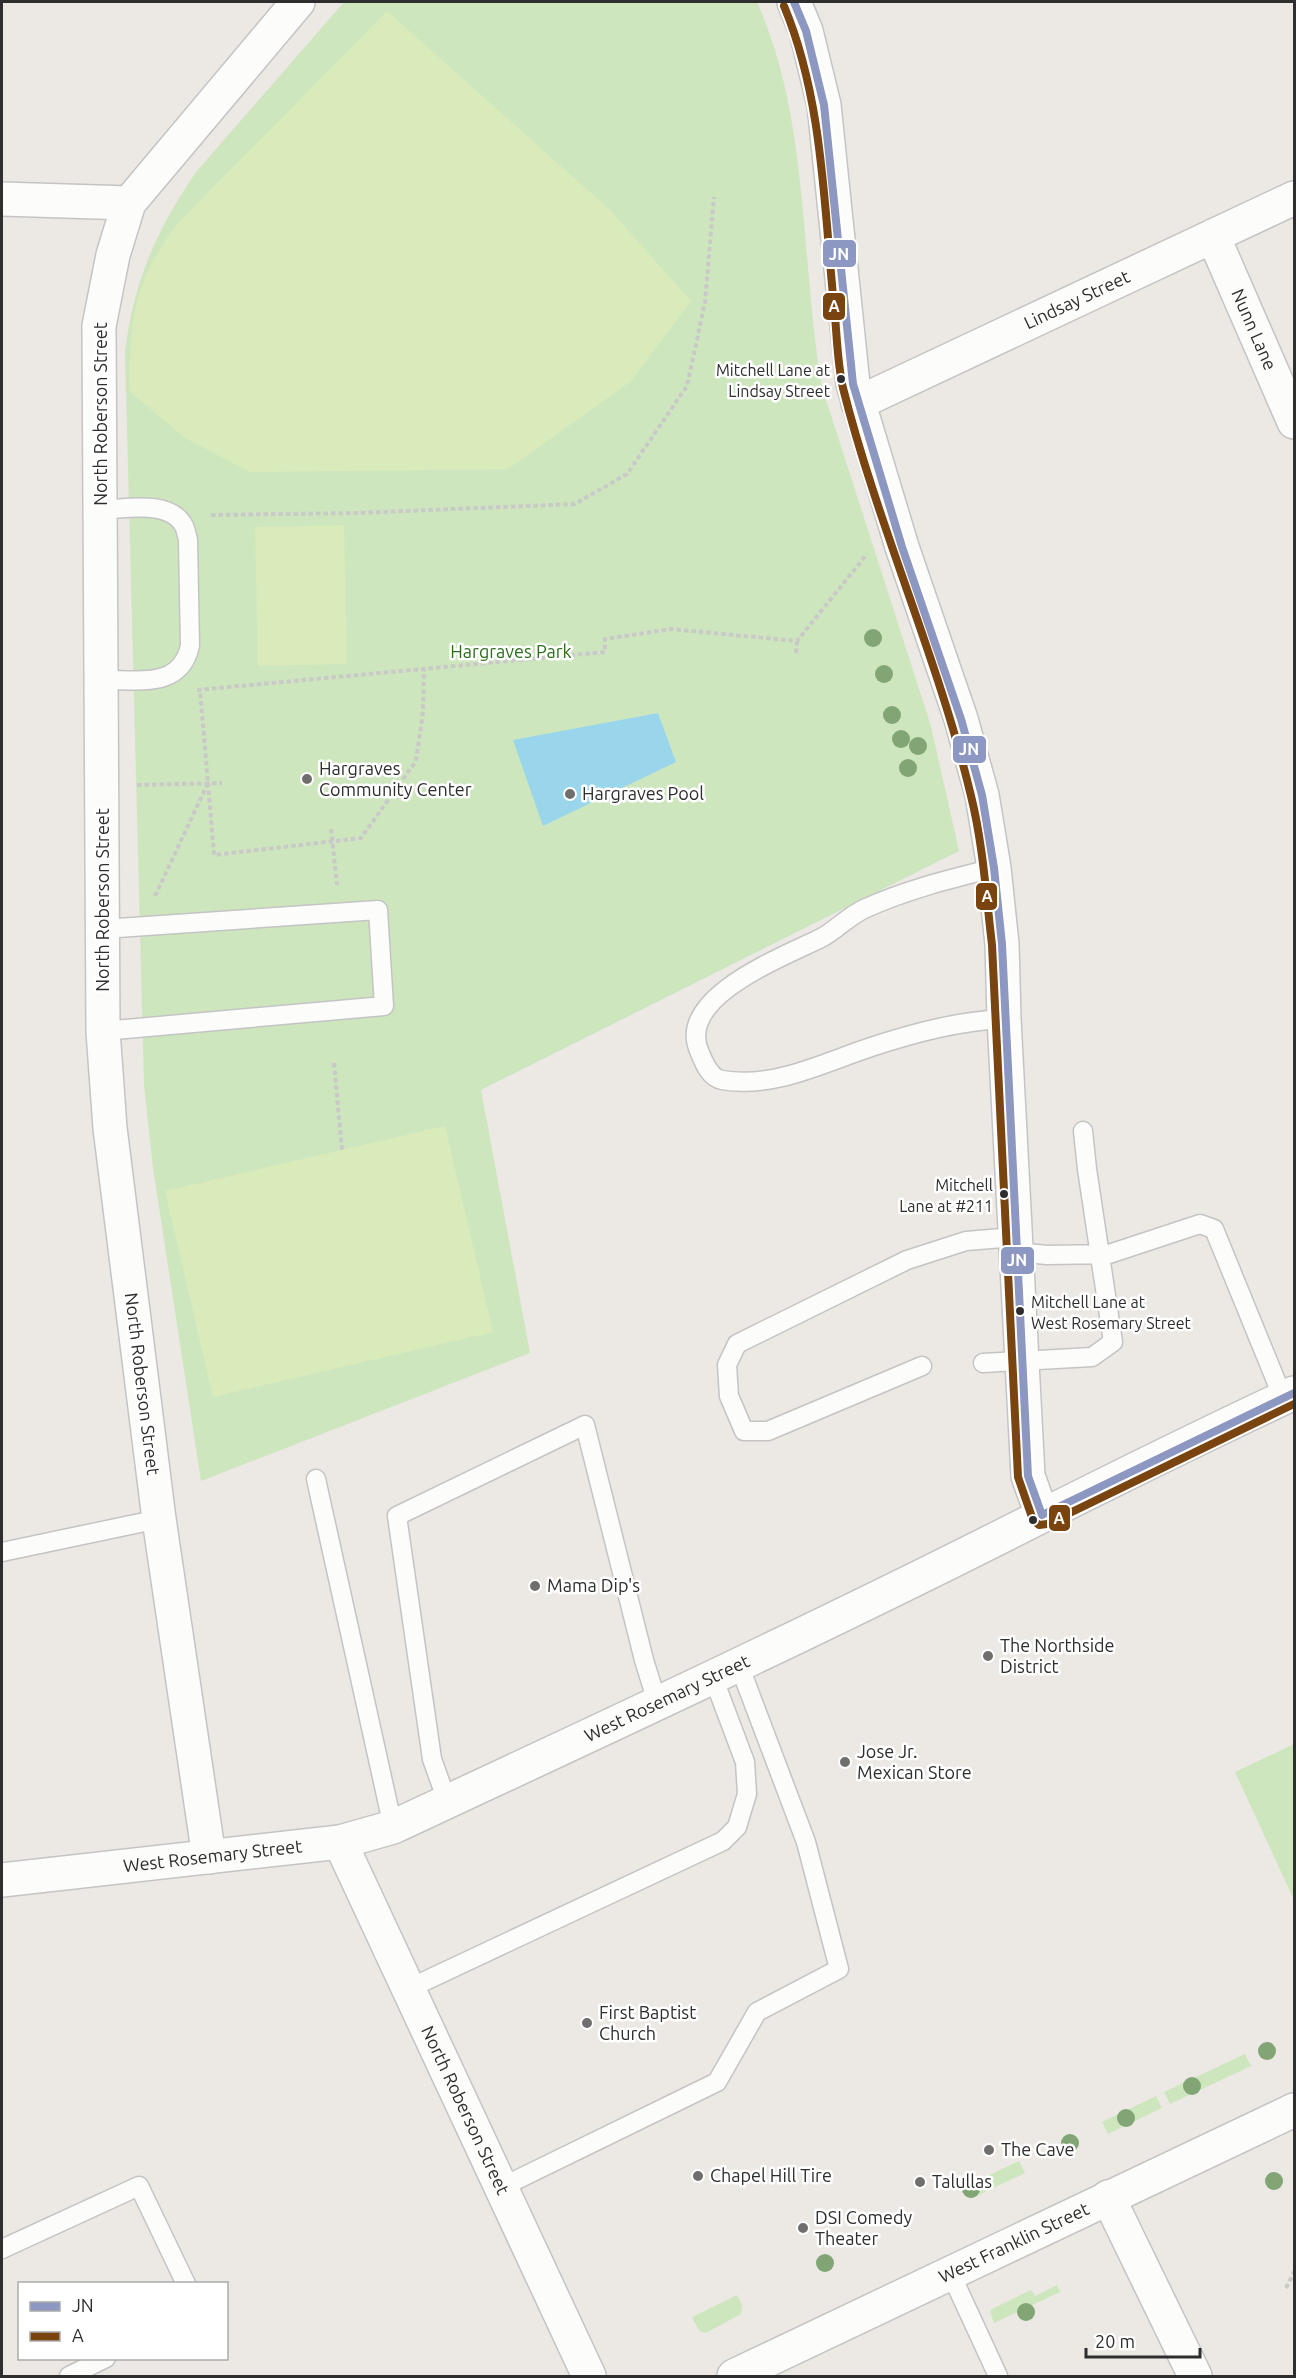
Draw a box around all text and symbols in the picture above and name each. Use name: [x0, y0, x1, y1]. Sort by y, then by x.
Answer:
line badge: JN: [822, 239, 857, 268]
text: JN: [829, 245, 849, 263]
street label: Lindsay Street: [1021, 266, 1133, 333]
street label: Nunn Lane: [1228, 285, 1281, 373]
line badge: A: [822, 292, 846, 321]
text: A: [828, 297, 840, 315]
street label: North Roberson Street: [90, 322, 110, 506]
place label: Mitchell Lane at Lindsay Street: [716, 361, 831, 400]
marker: Mitchell Lane at Lindsay Street: [835, 373, 847, 385]
park label: Hargraves Park: [450, 641, 572, 661]
line badge: JN: [952, 735, 987, 764]
text: JN: [959, 740, 979, 758]
place label: Hargraves Community Center: [319, 758, 472, 799]
marker: Hargraves Community Center: [300, 772, 314, 786]
place label: Hargraves Pool: [582, 783, 704, 803]
marker: Hargraves Pool: [563, 787, 577, 801]
street label: North Roberson Street: [92, 808, 112, 992]
line badge: A: [975, 882, 998, 911]
text: A: [981, 887, 993, 905]
place label: Mitchell Lane at #211: [899, 1176, 993, 1215]
marker: Mitchell Lane at #211: [998, 1188, 1010, 1200]
line badge: JN: [1000, 1246, 1035, 1275]
text: JN: [1007, 1251, 1027, 1269]
street label: North Roberson Street: [122, 1292, 164, 1476]
place label: Mitchell Lane at West Rosemary Street: [1031, 1293, 1192, 1332]
marker: Mitchell Lane at West Rosemary Street: [1014, 1305, 1026, 1317]
line badge: A: [1048, 1504, 1071, 1532]
text: A: [1053, 1509, 1065, 1527]
unlabelled marker: [1027, 1514, 1039, 1526]
place label: Mama Dip's: [547, 1575, 640, 1595]
marker: Mama Dip's: [528, 1579, 542, 1593]
place label: The Northside District: [1000, 1635, 1115, 1676]
marker: The Northside District: [981, 1649, 995, 1663]
street label: West Rosemary Street: [581, 1650, 752, 1745]
place label: Jose Jr. Mexican Store: [857, 1741, 972, 1782]
marker: Jose Jr. Mexican Store: [838, 1755, 852, 1769]
street label: West Rosemary Street: [122, 1835, 303, 1875]
place label: First Baptist Church: [599, 2002, 696, 2043]
marker: First Baptist Church: [580, 2016, 594, 2030]
street label: North Roberson Street: [418, 2022, 514, 2197]
place label: The Cave: [1001, 2139, 1074, 2159]
marker: The Cave: [982, 2143, 996, 2157]
place label: Chapel Hill Tire: [710, 2165, 832, 2185]
marker: Chapel Hill Tire: [691, 2169, 705, 2183]
place label: Talullas: [932, 2171, 992, 2191]
marker: Talullas: [913, 2175, 927, 2189]
street label: West Franklin Street: [935, 2198, 1092, 2286]
place label: DSI Comedy Theater: [815, 2207, 912, 2248]
marker: DSI Comedy Theater: [796, 2221, 810, 2235]
legend: [18, 2282, 228, 2360]
text: JN: [72, 2295, 94, 2315]
scale bar: [1086, 2321, 1200, 2359]
text: A: [72, 2325, 84, 2345]
text: 20 m: [1095, 2331, 1135, 2351]

